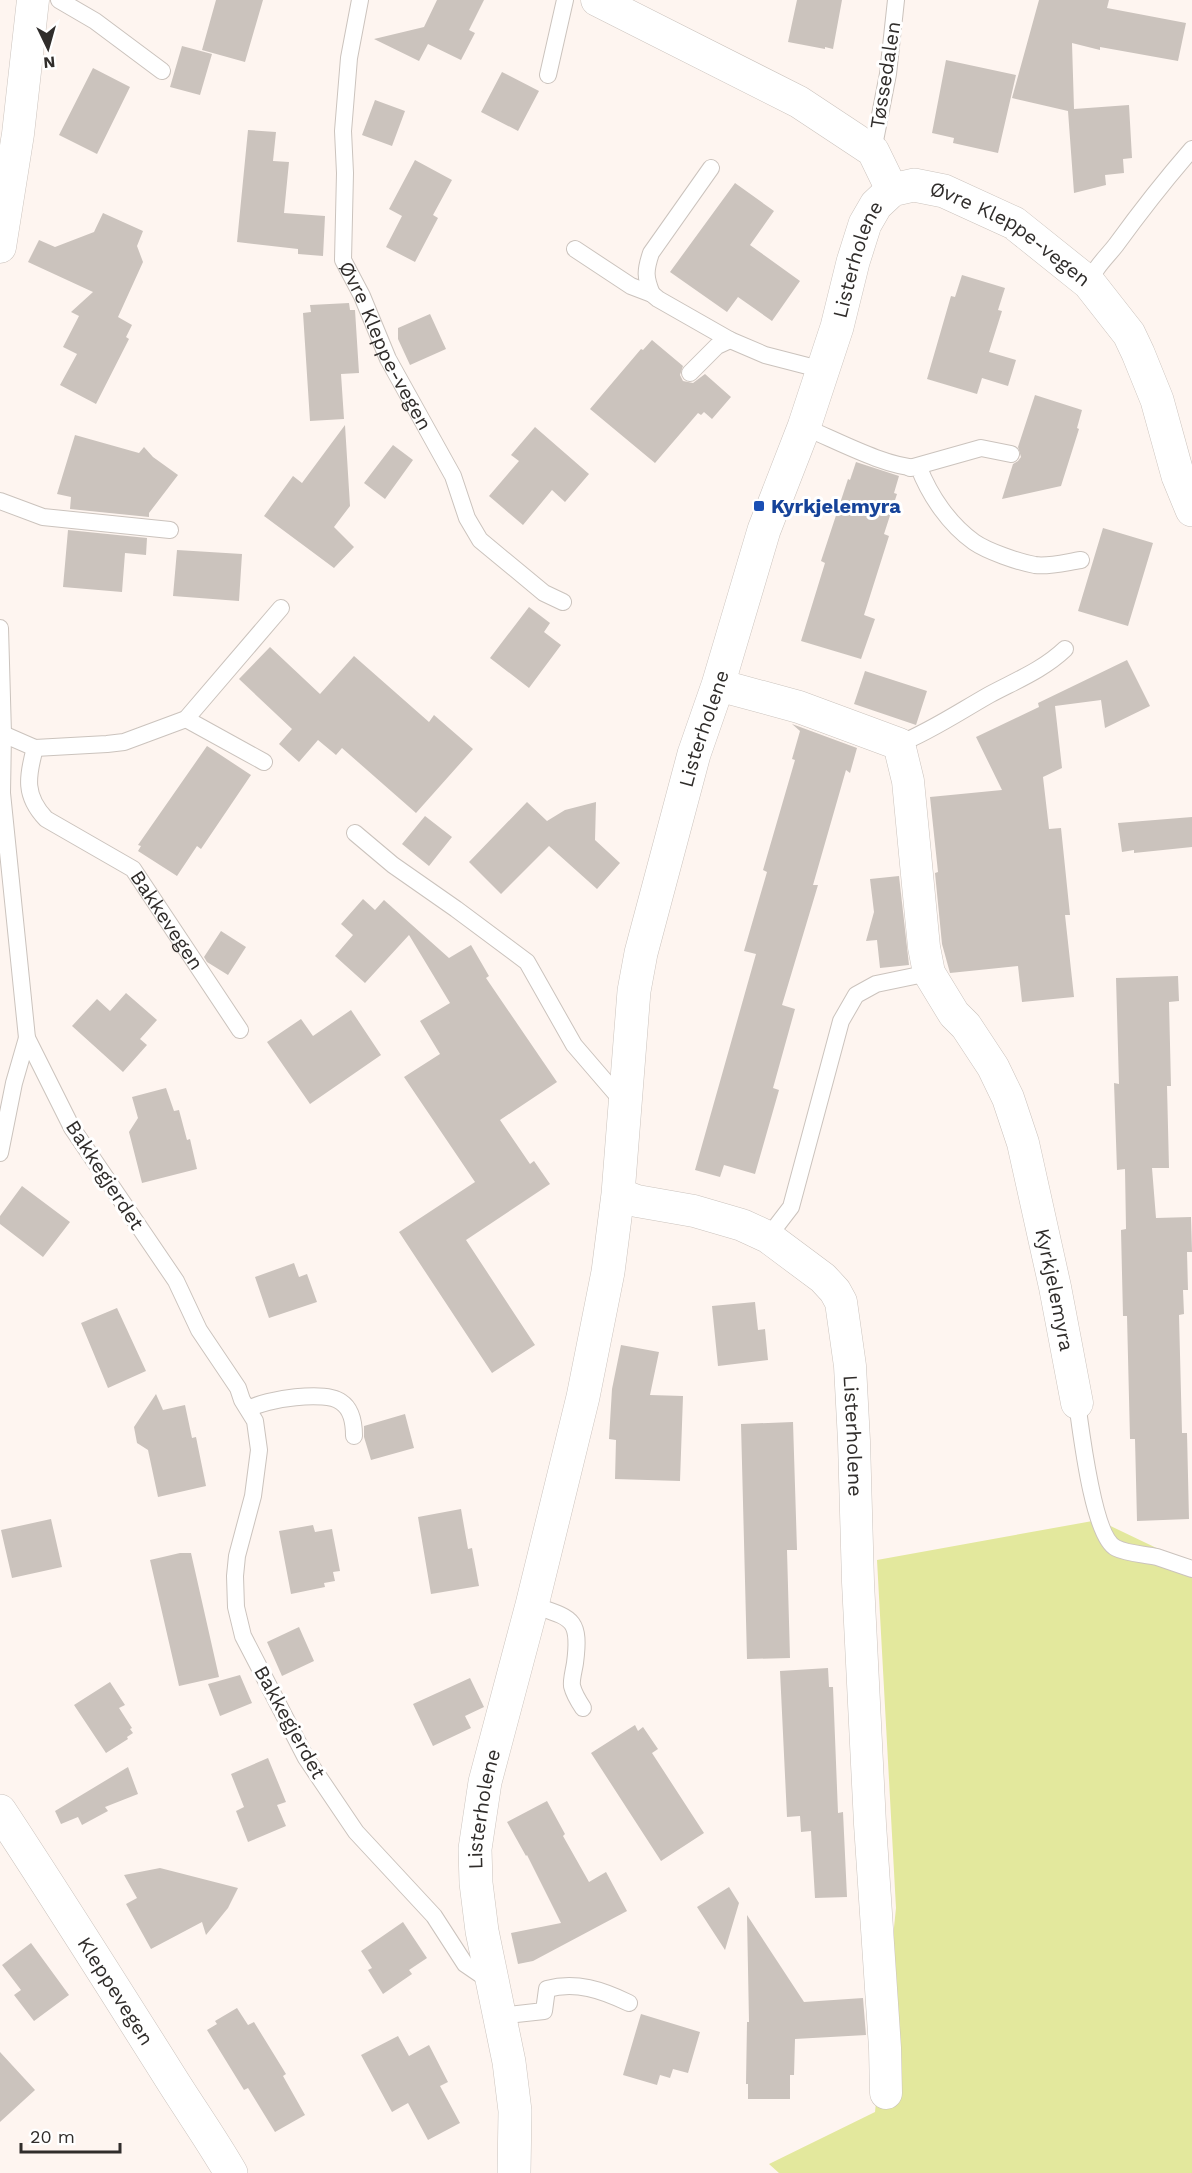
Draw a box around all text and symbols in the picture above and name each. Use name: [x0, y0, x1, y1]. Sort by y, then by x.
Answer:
north arrow: [18, 18, 78, 78]
street label: Tøssedalen: [865, 20, 905, 130]
text: N: [43, 52, 56, 72]
street label: Øvre Kleppe-vegen: [928, 177, 1095, 291]
street label: Listerholene: [828, 197, 888, 321]
street label: Øvre Kleppe-vegen: [334, 257, 437, 434]
place label: Kyrkjelemyra: [771, 494, 901, 518]
marker: Kyrkjelemyra: [752, 499, 766, 513]
street label: Listerholene: [674, 667, 734, 790]
street label: Bakkevegen: [125, 866, 209, 974]
street label: Bakkegjerdet: [61, 1116, 150, 1235]
street label: Kyrkjelemyra: [1030, 1226, 1079, 1353]
street label: Listerholene: [838, 1374, 868, 1497]
street label: Bakkegjerdet: [249, 1661, 331, 1783]
street label: Listerholene: [463, 1746, 505, 1870]
street label: Kleppevegen: [73, 1932, 159, 2050]
scale bar: [21, 2116, 120, 2154]
text: 20 m: [30, 2126, 75, 2147]

